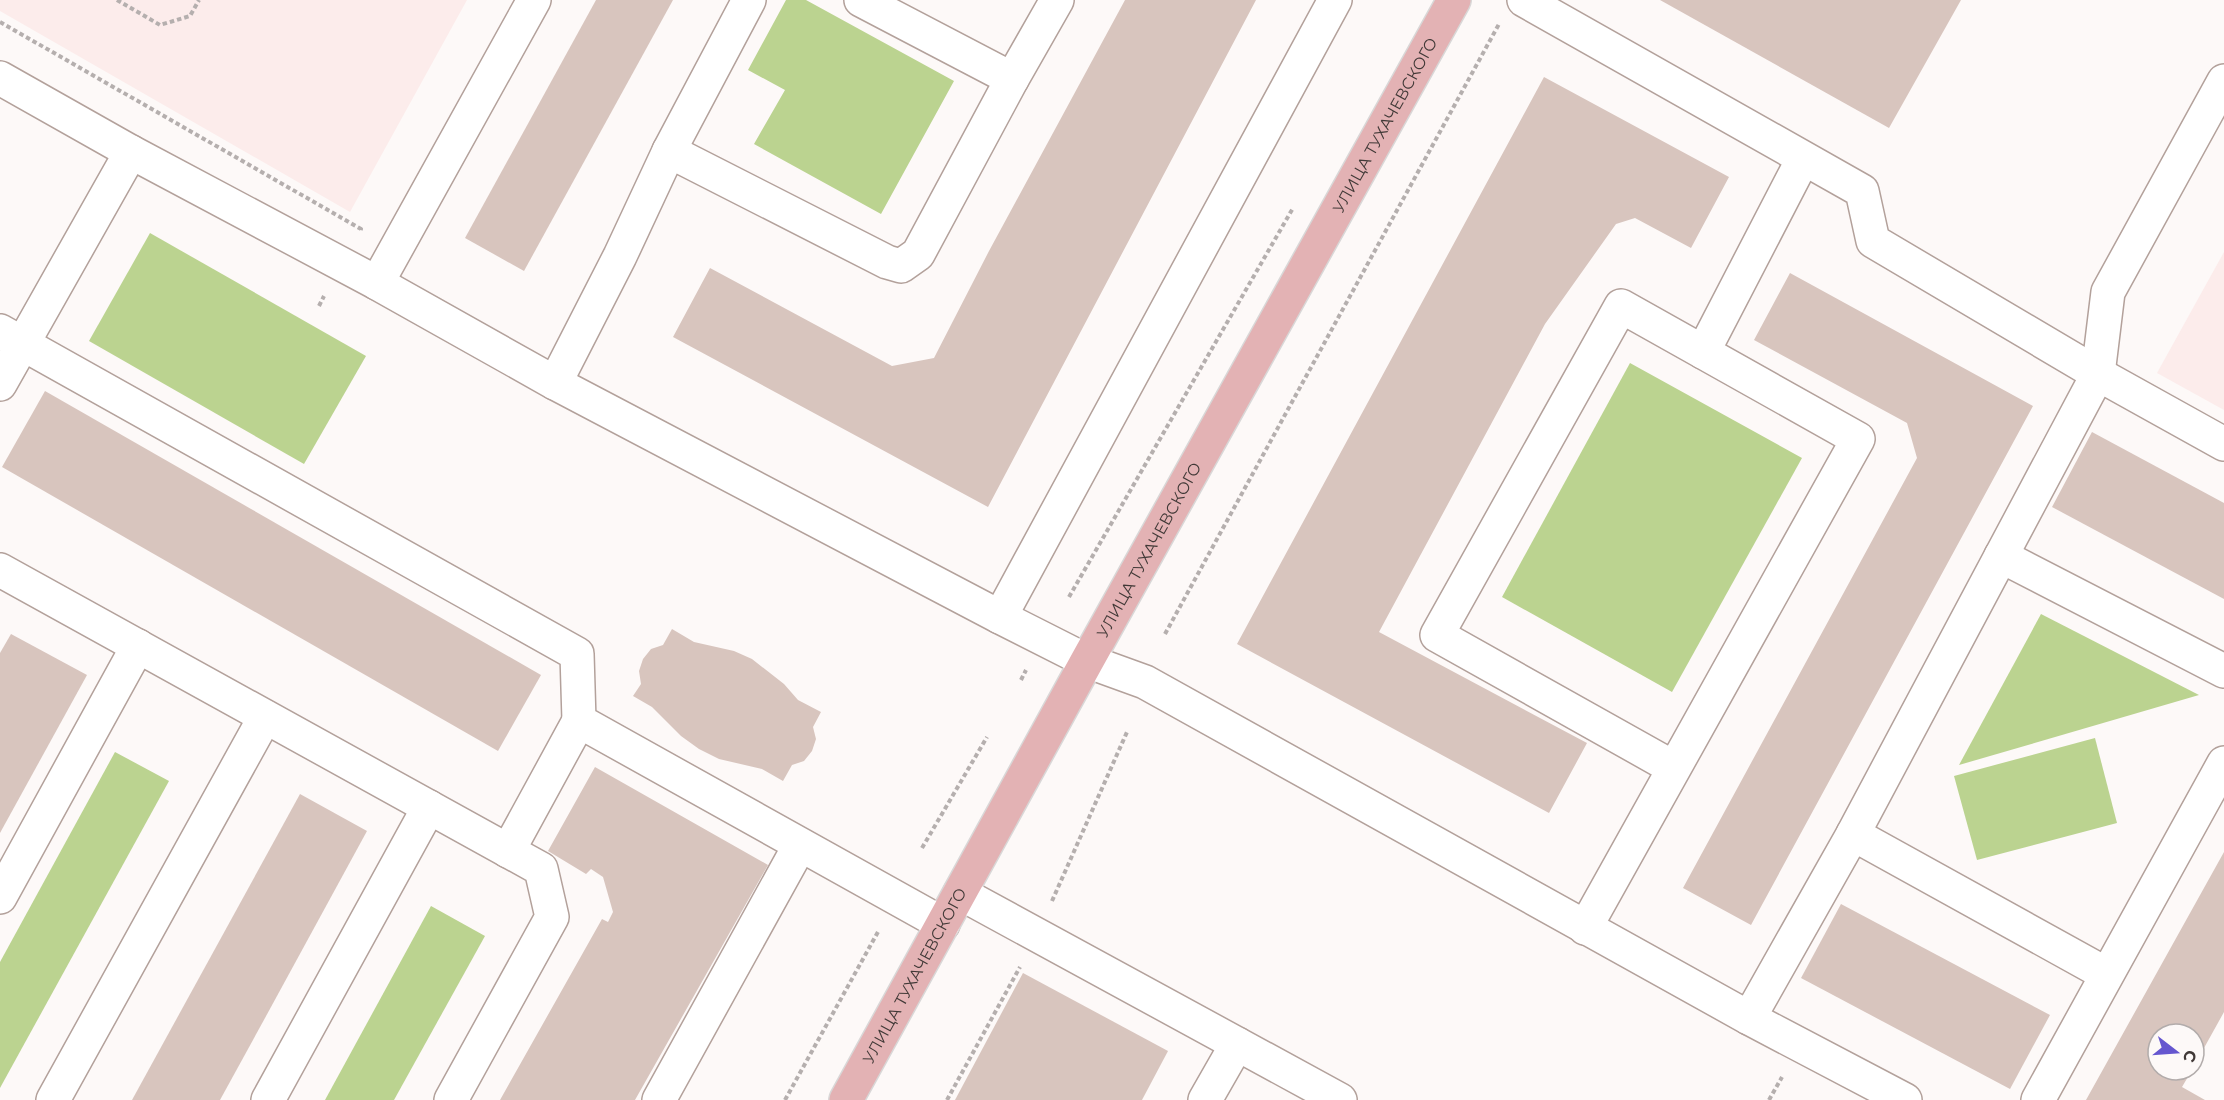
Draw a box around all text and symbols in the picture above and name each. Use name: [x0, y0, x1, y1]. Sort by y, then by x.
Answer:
street label: УЛИЦА ТУХАЧЕВСКОГО: [1328, 34, 1441, 216]
street label: УЛИЦА ТУХАЧЕВСКОГО: [1093, 459, 1205, 641]
street label: УЛИЦА ТУХАЧЕВСКОГО: [858, 884, 970, 1067]
north arrow: [2146, 1022, 2206, 1082]
text: С: [2179, 1048, 2201, 1065]

